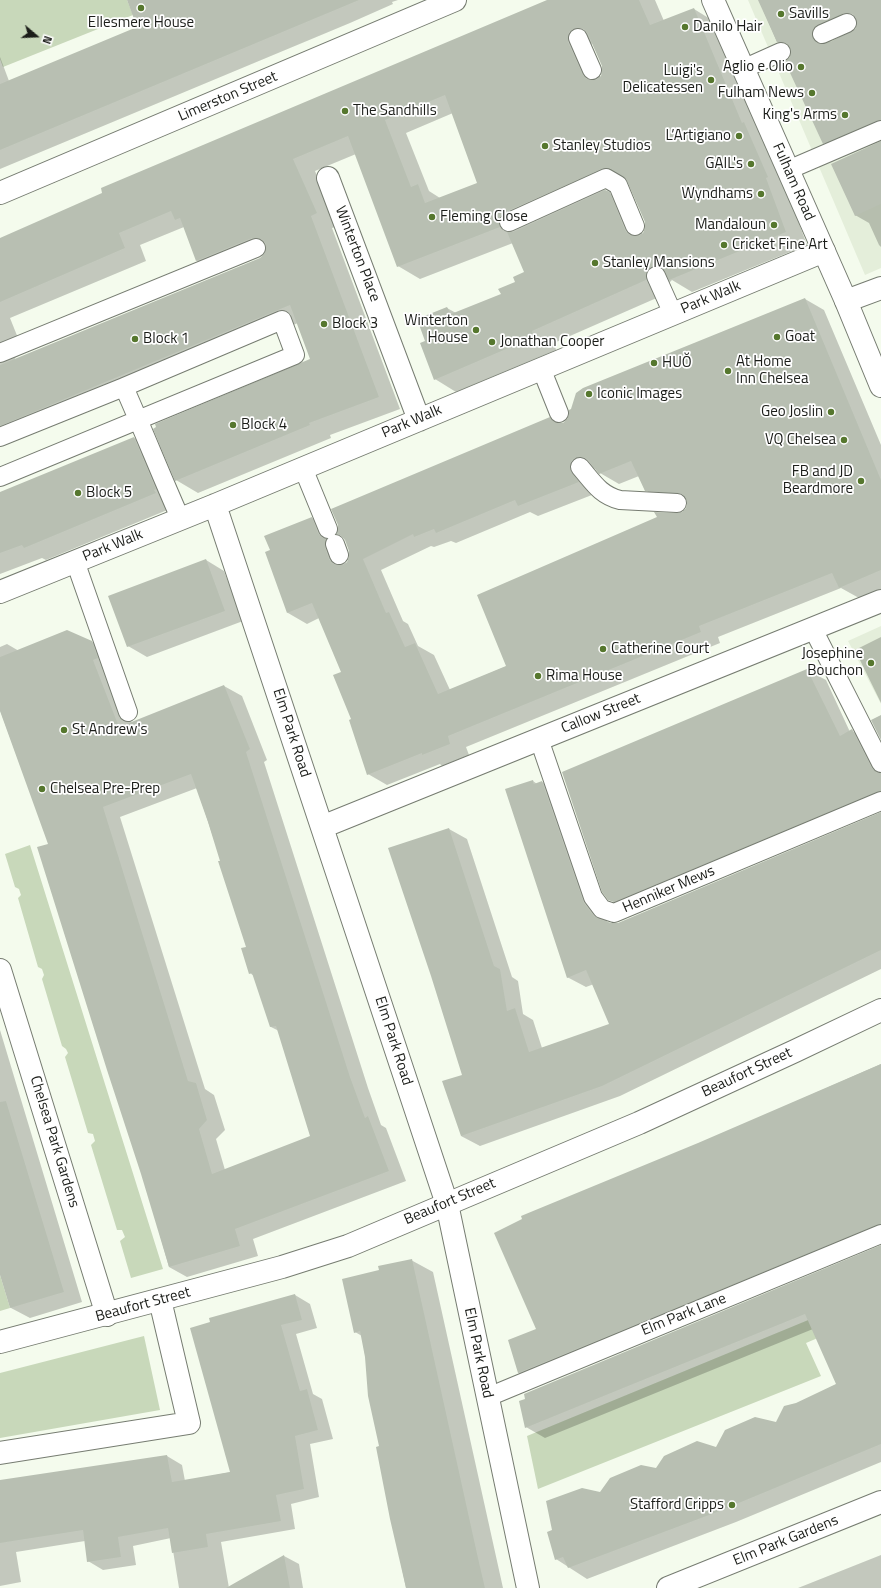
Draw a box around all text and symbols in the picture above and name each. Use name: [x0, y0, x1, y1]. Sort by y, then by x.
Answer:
marker: Ellesmere House: [136, 3, 146, 13]
place label: Savills: [789, 5, 829, 23]
marker: Savills: [776, 9, 786, 19]
place label: Ellesmere House: [88, 14, 194, 32]
north arrow: [16, 16, 56, 56]
place label: Danilo Hair: [693, 18, 762, 36]
marker: Danilo Hair: [680, 22, 690, 32]
text: N: [39, 34, 56, 46]
place label: Aglio e Olio: [723, 58, 793, 76]
place label: Luigi's Delicatessen: [623, 62, 703, 97]
marker: Aglio e Olio: [796, 62, 806, 72]
street label: Limerston Street: [176, 68, 280, 126]
marker: Luigi's Delicatessen: [706, 75, 716, 85]
place label: Fulham News: [718, 84, 804, 102]
marker: Fulham News: [807, 88, 817, 98]
place label: The Sandhills: [353, 102, 437, 120]
marker: The Sandhills: [340, 106, 350, 116]
place label: King's Arms: [762, 106, 837, 124]
marker: King's Arms: [840, 110, 850, 120]
place label: L’Artigiano: [665, 127, 731, 145]
marker: L’Artigiano: [734, 131, 744, 141]
place label: Stanley Studios: [553, 137, 651, 155]
street label: Fulham Road: [768, 140, 818, 224]
marker: Stanley Studios: [540, 141, 550, 151]
place label: GAIL's: [705, 155, 743, 173]
marker: GAIL's: [746, 159, 756, 169]
place label: Wyndhams: [681, 185, 753, 203]
marker: Wyndhams: [756, 189, 766, 199]
street label: Winterton Place: [330, 204, 384, 304]
place label: Fleming Close: [440, 208, 528, 226]
marker: Fleming Close: [427, 212, 437, 222]
place label: Mandaloun: [695, 216, 766, 234]
marker: Mandaloun: [769, 220, 779, 230]
place label: Cricket Fine Art: [732, 236, 828, 254]
marker: Cricket Fine Art: [719, 240, 729, 250]
place label: Stanley Mansions: [603, 254, 715, 272]
marker: Stanley Mansions: [590, 258, 600, 268]
street label: Park Walk: [678, 277, 744, 319]
place label: Winterton House: [404, 312, 468, 347]
place label: Block 3: [332, 315, 378, 333]
marker: Block 3: [319, 319, 329, 329]
marker: Winterton House: [471, 325, 481, 335]
place label: Goat: [785, 328, 815, 346]
place label: Block 1: [143, 330, 189, 348]
marker: Goat: [772, 332, 782, 342]
place label: Jonathan Cooper: [500, 333, 604, 351]
marker: Block 1: [130, 334, 140, 344]
marker: Jonathan Cooper: [487, 337, 497, 347]
place label: At Home Inn Chelsea: [736, 353, 808, 388]
place label: HUŎ: [662, 354, 692, 372]
marker: HUŎ: [649, 358, 659, 368]
marker: At Home Inn Chelsea: [723, 366, 733, 376]
place label: Iconic Images: [597, 385, 682, 403]
marker: Iconic Images: [584, 389, 594, 399]
street label: Park Walk: [379, 401, 445, 443]
place label: Geo Joslin: [761, 403, 823, 421]
marker: Geo Joslin: [826, 407, 836, 417]
place label: Block 4: [241, 416, 287, 434]
marker: Block 4: [228, 420, 238, 430]
place label: VQ Chelsea: [765, 431, 836, 449]
marker: VQ Chelsea: [839, 435, 849, 445]
place label: FB and JD Beardmore: [783, 463, 853, 498]
marker: FB and JD Beardmore: [856, 476, 866, 486]
place label: Block 5: [86, 484, 132, 502]
marker: Block 5: [73, 488, 83, 498]
street label: Park Walk: [80, 526, 146, 566]
place label: Catherine Court: [611, 640, 709, 658]
marker: Catherine Court: [598, 644, 608, 654]
place label: Josephine Bouchon: [801, 645, 863, 680]
marker: Josephine Bouchon: [866, 658, 876, 668]
place label: Rima House: [546, 667, 622, 685]
marker: Rima House: [533, 671, 543, 681]
street label: Elm Park Road: [268, 686, 314, 780]
street label: Callow Street: [559, 690, 643, 738]
place label: St Andrew's: [72, 721, 147, 739]
marker: St Andrew's: [59, 725, 69, 735]
place label: Chelsea Pre-Prep: [50, 780, 160, 798]
marker: Chelsea Pre-Prep: [37, 784, 47, 794]
street label: Henniker Mews: [620, 862, 718, 918]
street label: Elm Park Road: [370, 994, 416, 1088]
street label: Beaufort Street: [699, 1044, 795, 1102]
street label: Chelsea Park Gardens: [25, 1074, 83, 1210]
street label: Beaufort Street: [402, 1175, 498, 1229]
street label: Beaufort Street: [94, 1284, 192, 1326]
street label: Elm Park Lane: [639, 1290, 729, 1340]
street label: Elm Park Road: [460, 1306, 496, 1400]
place label: Stafford Cripps: [630, 1496, 724, 1514]
marker: Stafford Cripps: [727, 1500, 737, 1510]
street label: Elm Park Gardens: [731, 1512, 841, 1570]

